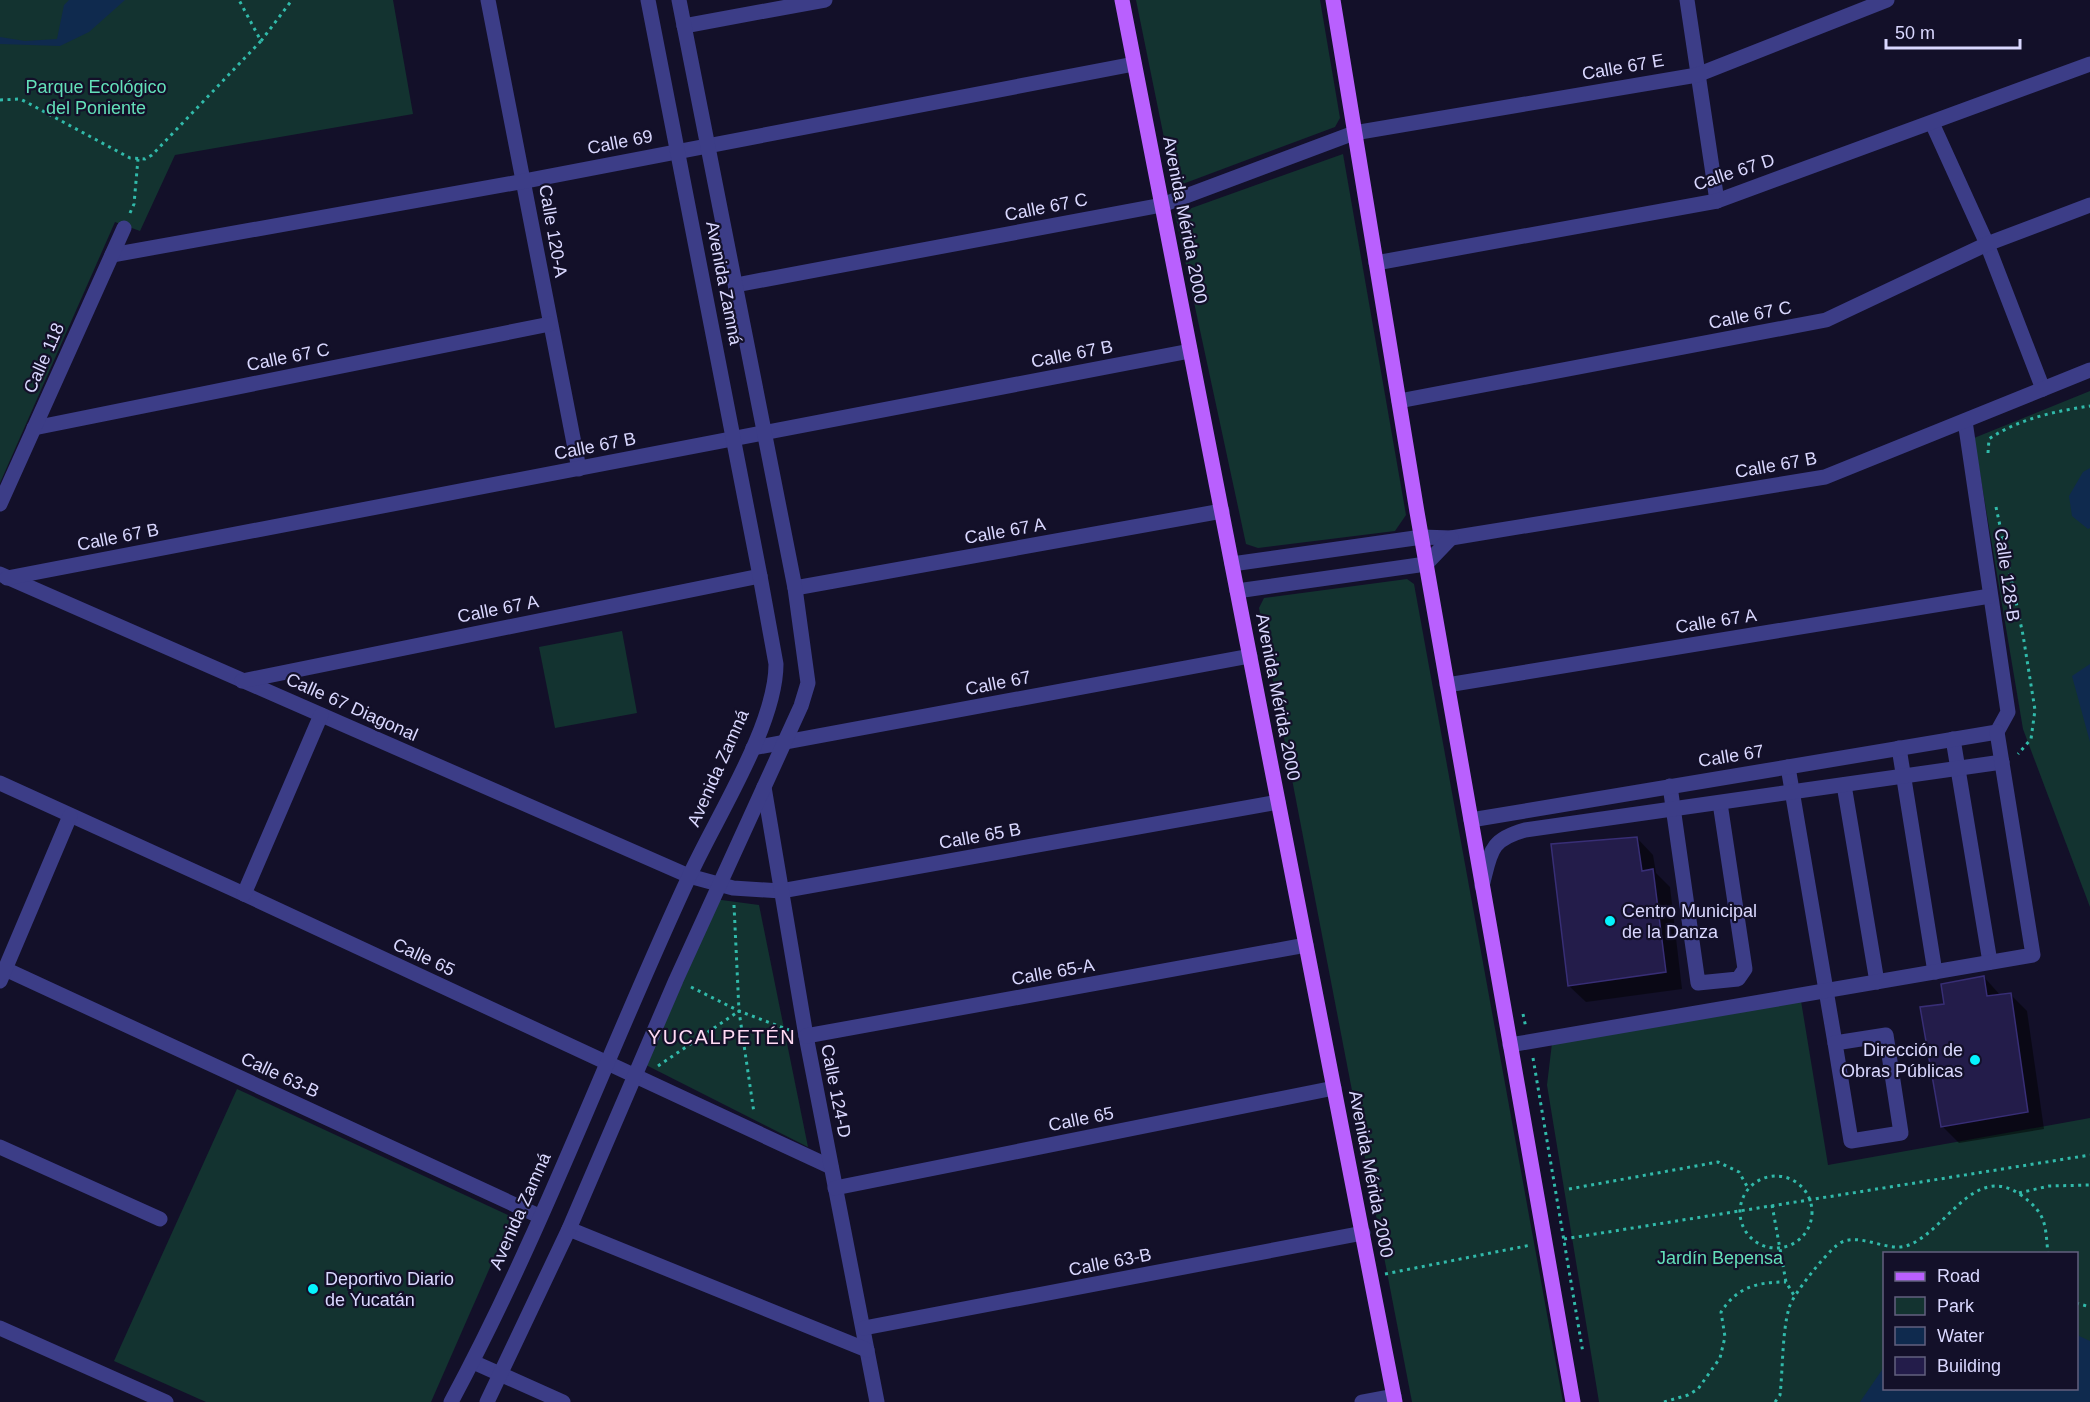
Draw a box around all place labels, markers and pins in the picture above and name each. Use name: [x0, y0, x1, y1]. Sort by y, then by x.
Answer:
place label: Centro Municipal de la Danza: [1622, 901, 1757, 942]
marker: Centro Municipal de la Danza: [1603, 914, 1617, 928]
place label: Dirección de Obras Públicas: [1841, 1040, 1963, 1081]
marker: Dirección de Obras Públicas: [1968, 1053, 1982, 1067]
place label: Deportivo Diario de Yucatán: [325, 1269, 454, 1310]
marker: Deportivo Diario de Yucatán: [306, 1282, 320, 1296]

